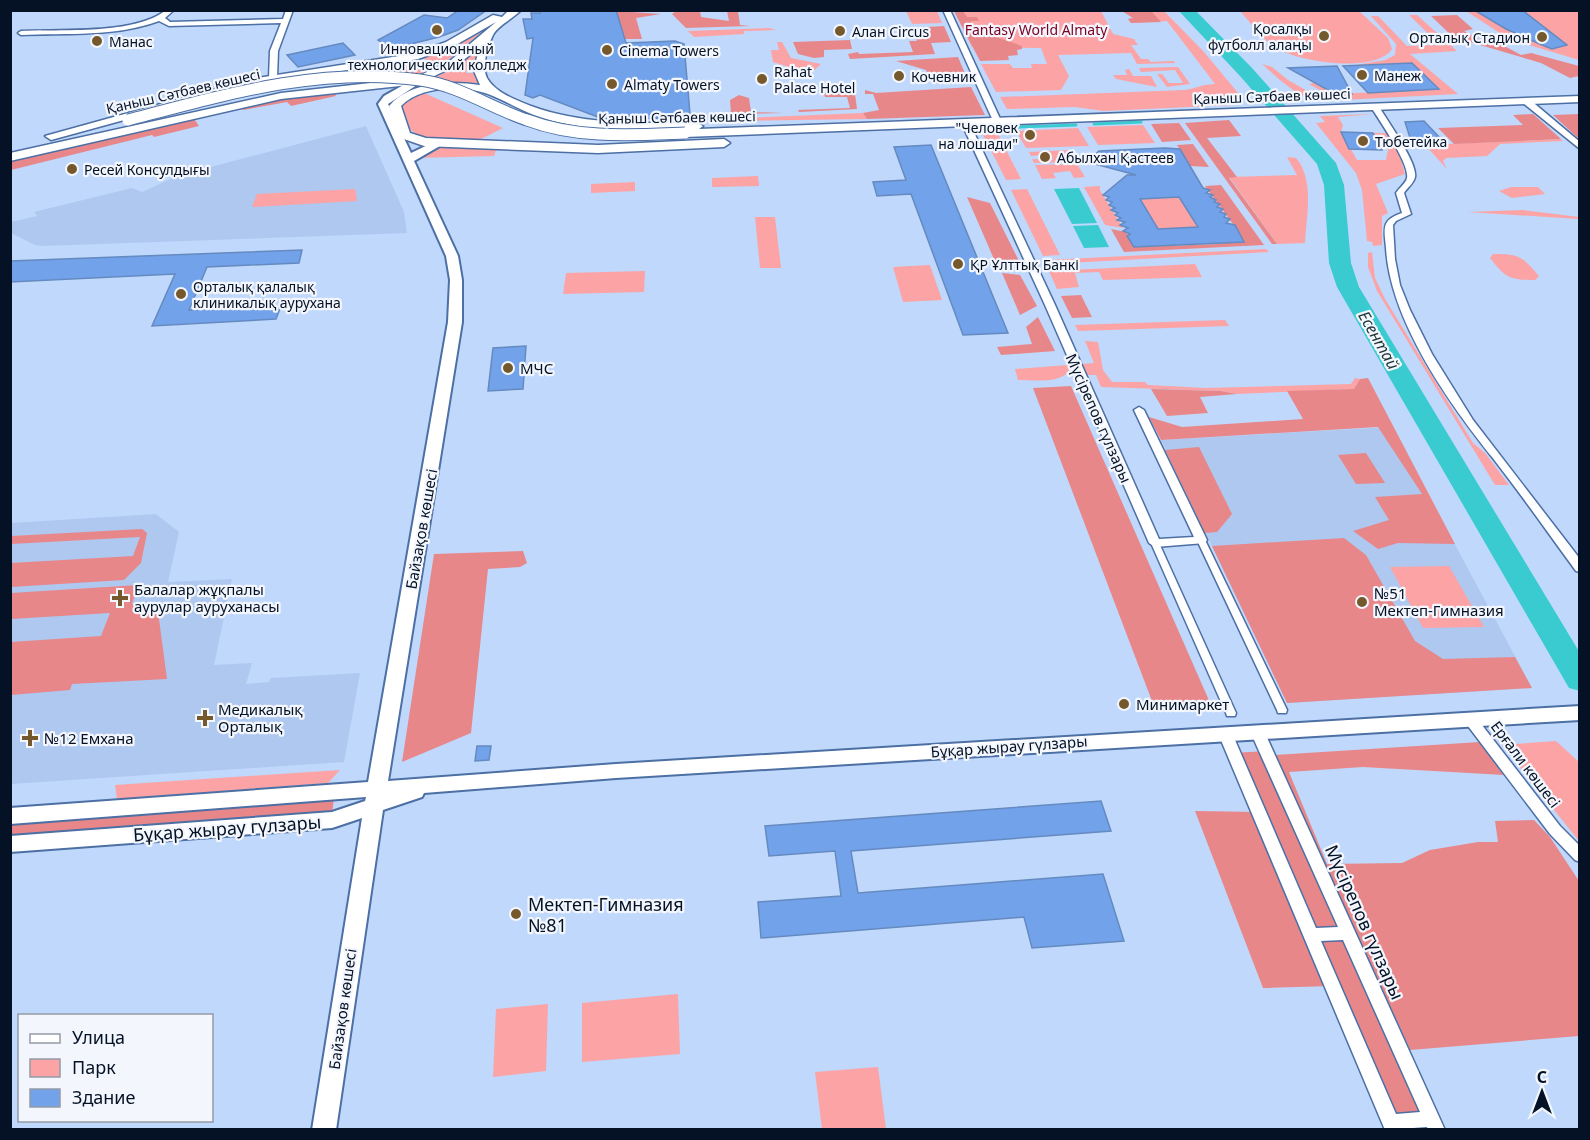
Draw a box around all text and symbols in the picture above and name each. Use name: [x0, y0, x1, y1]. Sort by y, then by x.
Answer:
place label: Қосалқы футболл алаңы: [1208, 19, 1312, 54]
park label: Fantasy World Almaty: [965, 20, 1108, 39]
place label: Алан Circus: [852, 22, 930, 41]
marker: Инновационный технологический колледж: [430, 23, 444, 37]
marker: Алан Circus: [833, 24, 847, 38]
place label: Орталық Стадион: [1409, 28, 1530, 47]
marker: Қосалқы футболл алаңы: [1317, 29, 1331, 43]
marker: Орталық Стадион: [1535, 30, 1549, 44]
place label: Манас: [109, 32, 153, 51]
marker: Манас: [90, 34, 104, 48]
place label: Инновационный технологический колледж: [347, 39, 527, 74]
place label: Cinema Towers: [619, 41, 719, 60]
marker: Cinema Towers: [600, 43, 614, 57]
place label: Rahat Palace Hotel: [774, 62, 855, 97]
street label: Қаныш Сәтбаев көшесі: [104, 64, 262, 118]
place label: Манеж: [1374, 66, 1422, 85]
place label: Кочевник: [911, 67, 977, 86]
marker: Манеж: [1355, 68, 1369, 82]
marker: Кочевник: [892, 69, 906, 83]
marker: Rahat Palace Hotel: [755, 72, 769, 86]
place label: Almaty Towers: [624, 75, 720, 94]
marker: Almaty Towers: [605, 77, 619, 91]
street label: Қаныш Сәтбаев көшесі: [1193, 84, 1351, 108]
street label: Қаныш Сәтбаев көшесі: [598, 106, 756, 128]
place label: "Человек на лошади": [938, 118, 1019, 153]
marker: "Человек на лошади": [1023, 128, 1037, 142]
place label: Тюбетейка: [1375, 132, 1447, 151]
marker: Тюбетейка: [1356, 134, 1370, 148]
place label: Абылхан Қастеев: [1057, 148, 1174, 167]
marker: Абылхан Қастеев: [1038, 150, 1052, 164]
place label: Ресей Консулдығы: [84, 160, 210, 179]
marker: Ресей Консулдығы: [65, 162, 79, 176]
place label: ҚР Ұлттық Банкі: [970, 255, 1079, 274]
marker: ҚР Ұлттық Банкі: [951, 257, 965, 271]
place label: Орталық қалалық клиникалық аурухана: [193, 277, 341, 312]
marker: Орталық қалалық клиникалық аурухана: [174, 287, 188, 301]
water label: Есентай: [1353, 307, 1405, 373]
street label: Мүсірепов гүлзары: [1062, 350, 1136, 486]
place label: МЧС: [520, 358, 553, 378]
marker: МЧС: [501, 361, 515, 375]
street label: Байзақов көшесі: [401, 467, 441, 591]
place label: Балалар жұқпалы аурулар ауруханасы: [134, 579, 280, 616]
place label: №51 Мектеп-Гимназия: [1374, 583, 1504, 620]
marker: Балалар жұқпалы аурулар ауруханасы: [111, 589, 129, 607]
marker: №51 Мектеп-Гимназия: [1355, 595, 1369, 609]
place label: Минимаркет: [1136, 694, 1229, 714]
marker: Минимаркет: [1117, 697, 1131, 711]
place label: Медикалық Орталық: [218, 699, 303, 736]
marker: Медикалық Орталық: [196, 709, 214, 727]
street label: Ерғали көшесі: [1487, 717, 1565, 811]
place label: №12 Емхана: [44, 728, 133, 748]
marker: №12 Емхана: [21, 729, 39, 747]
street label: Бұқар жырау гүлзары: [930, 731, 1088, 761]
street label: Бұқар жырау гүлзары: [132, 809, 322, 847]
street label: Мүсірепов гүлзары: [1320, 841, 1410, 1003]
place label: Мектеп-Гимназия №81: [528, 892, 684, 937]
marker: Мектеп-Гимназия №81: [509, 907, 523, 921]
street label: Байзақов көшесі: [324, 947, 360, 1071]
legend: [18, 1014, 213, 1122]
text: Улица: [72, 1025, 125, 1049]
text: Парк: [72, 1055, 116, 1079]
north arrow: [1512, 1062, 1572, 1122]
text: С: [1537, 1066, 1547, 1088]
text: Здание: [72, 1085, 136, 1109]

